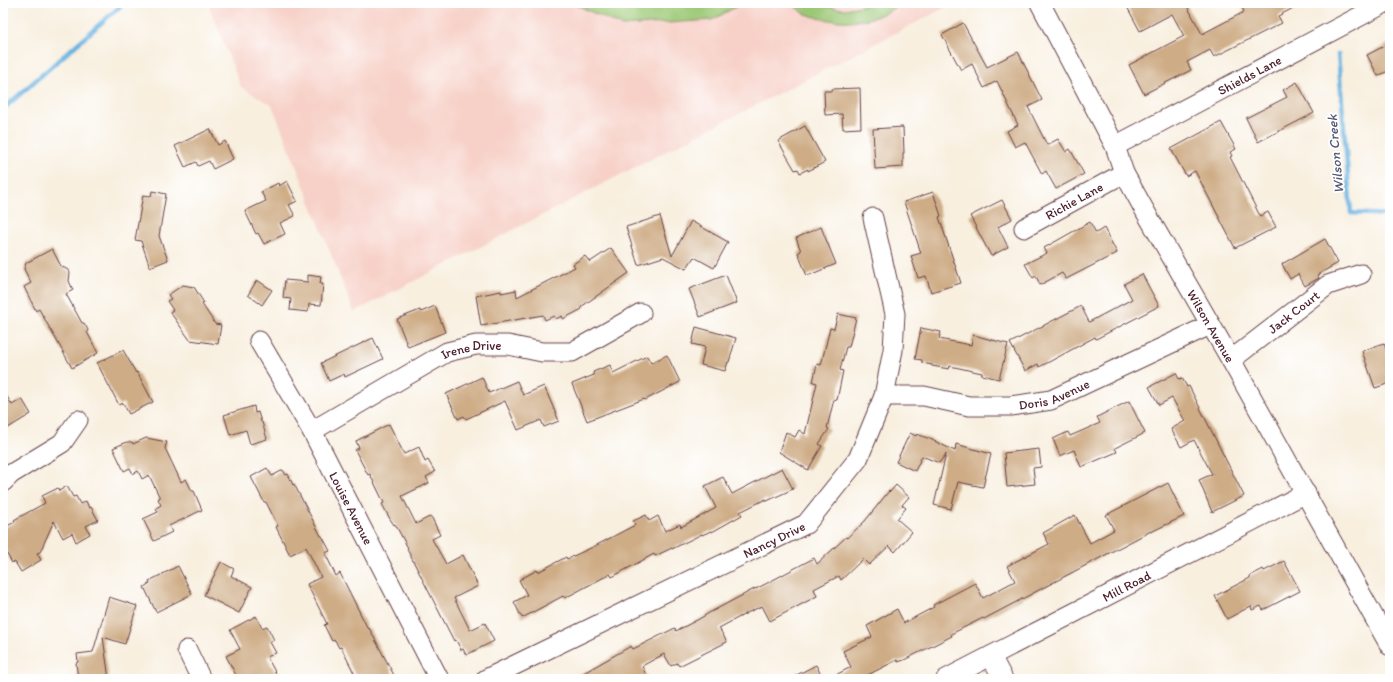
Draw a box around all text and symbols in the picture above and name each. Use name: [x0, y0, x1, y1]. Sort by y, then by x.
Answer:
street label: Shields Lane: [1215, 52, 1284, 98]
water label: Wilson Creek: [1324, 113, 1347, 194]
street label: Richie Lane: [1043, 179, 1106, 223]
street label: Wilson Avenue: [1184, 287, 1238, 365]
street label: Jack Court: [1265, 287, 1323, 337]
street label: Irene Drive: [438, 338, 502, 362]
street label: Doris Avenue: [1018, 376, 1092, 413]
street label: Louise Avenue: [326, 469, 376, 547]
street label: Nancy Drive: [741, 519, 808, 561]
street label: Mill Road: [1100, 568, 1153, 605]

